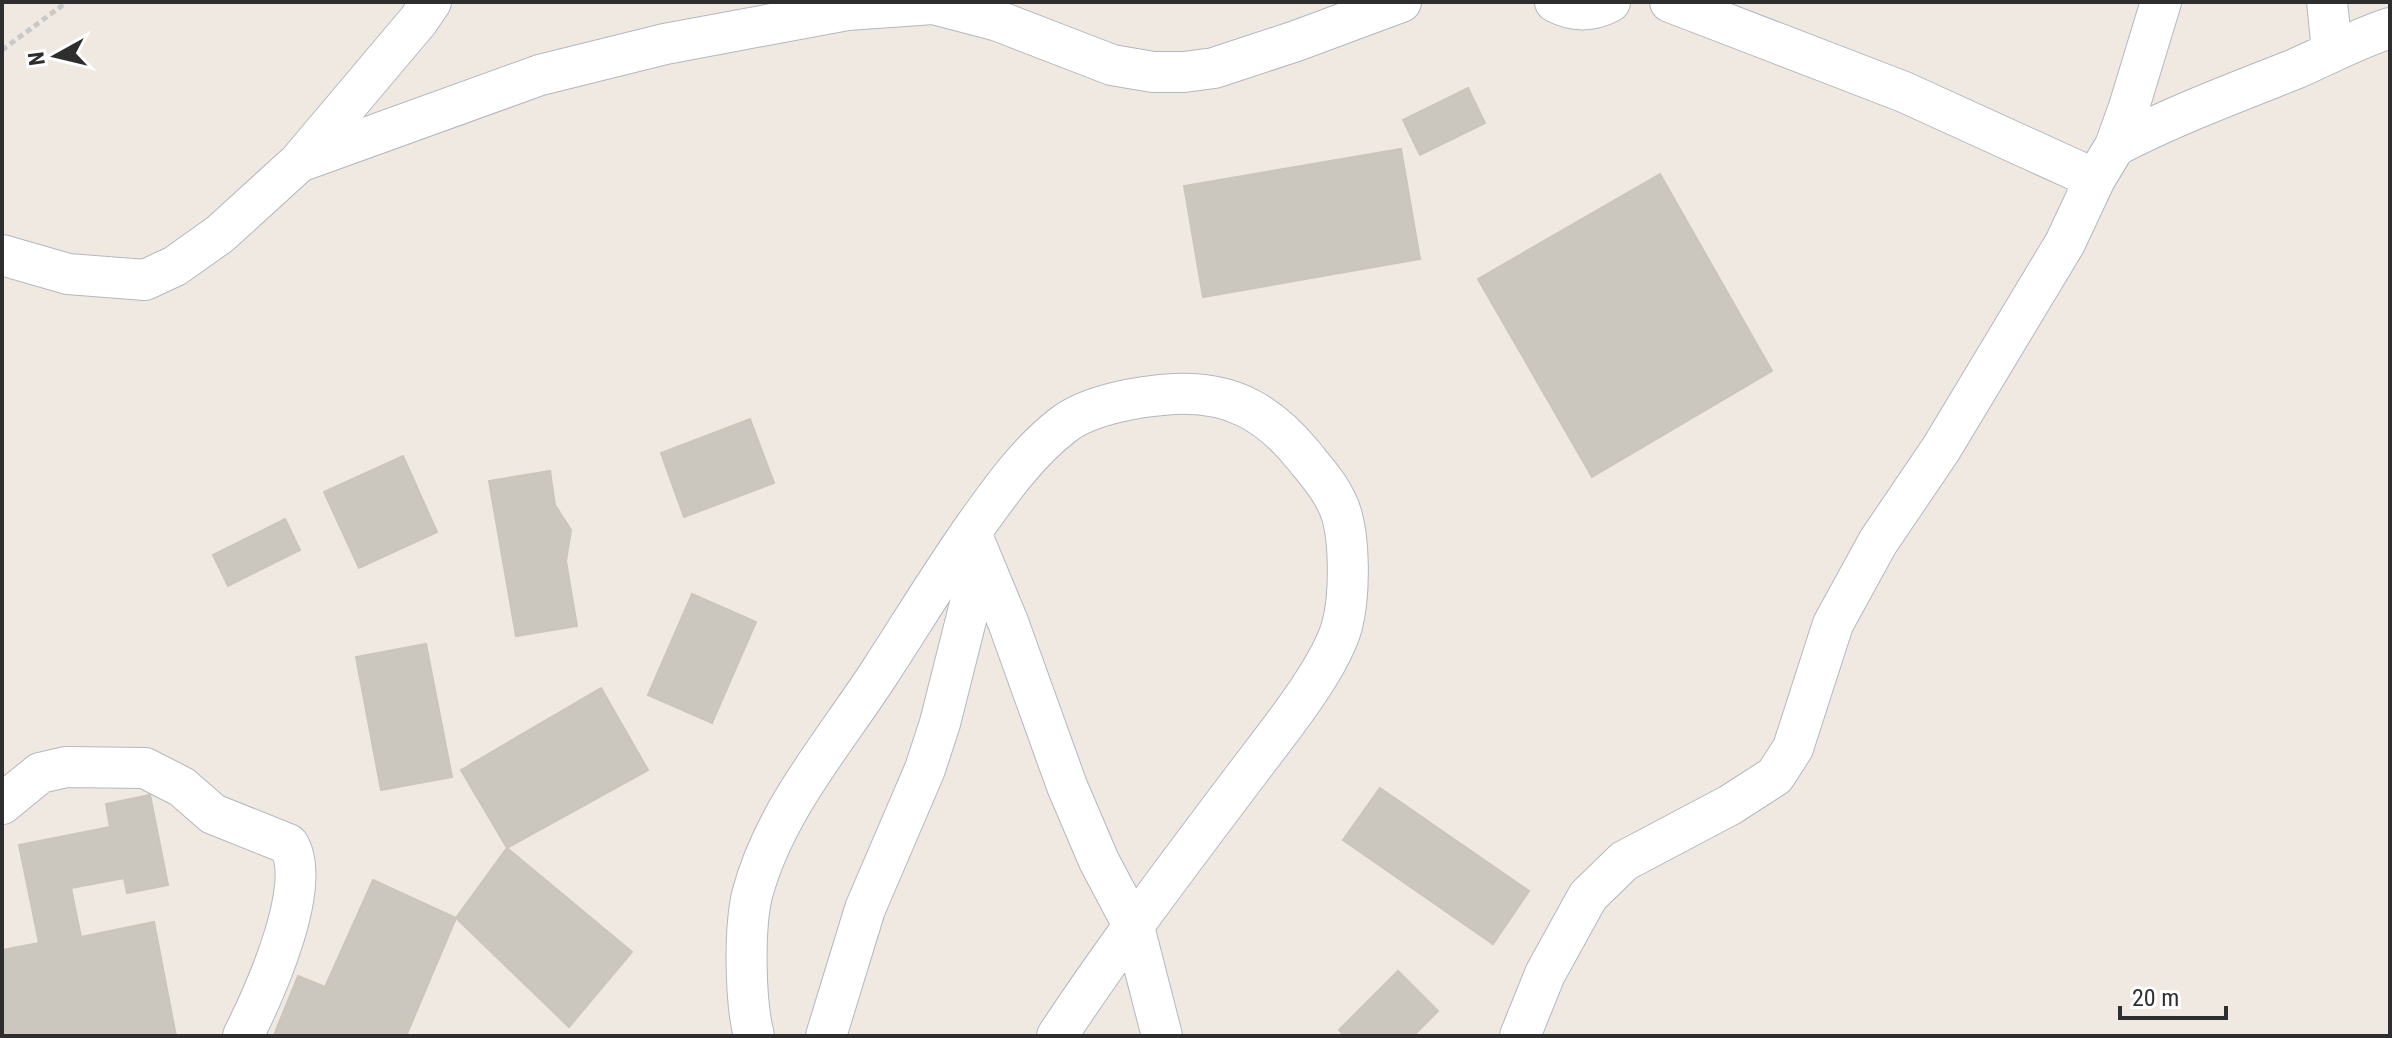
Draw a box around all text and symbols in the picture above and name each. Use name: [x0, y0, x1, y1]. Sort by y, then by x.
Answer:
north arrow: [16, 16, 96, 96]
text: N: [23, 50, 50, 67]
scale bar: [2120, 970, 2226, 1020]
text: 20 m: [2132, 984, 2179, 1012]

